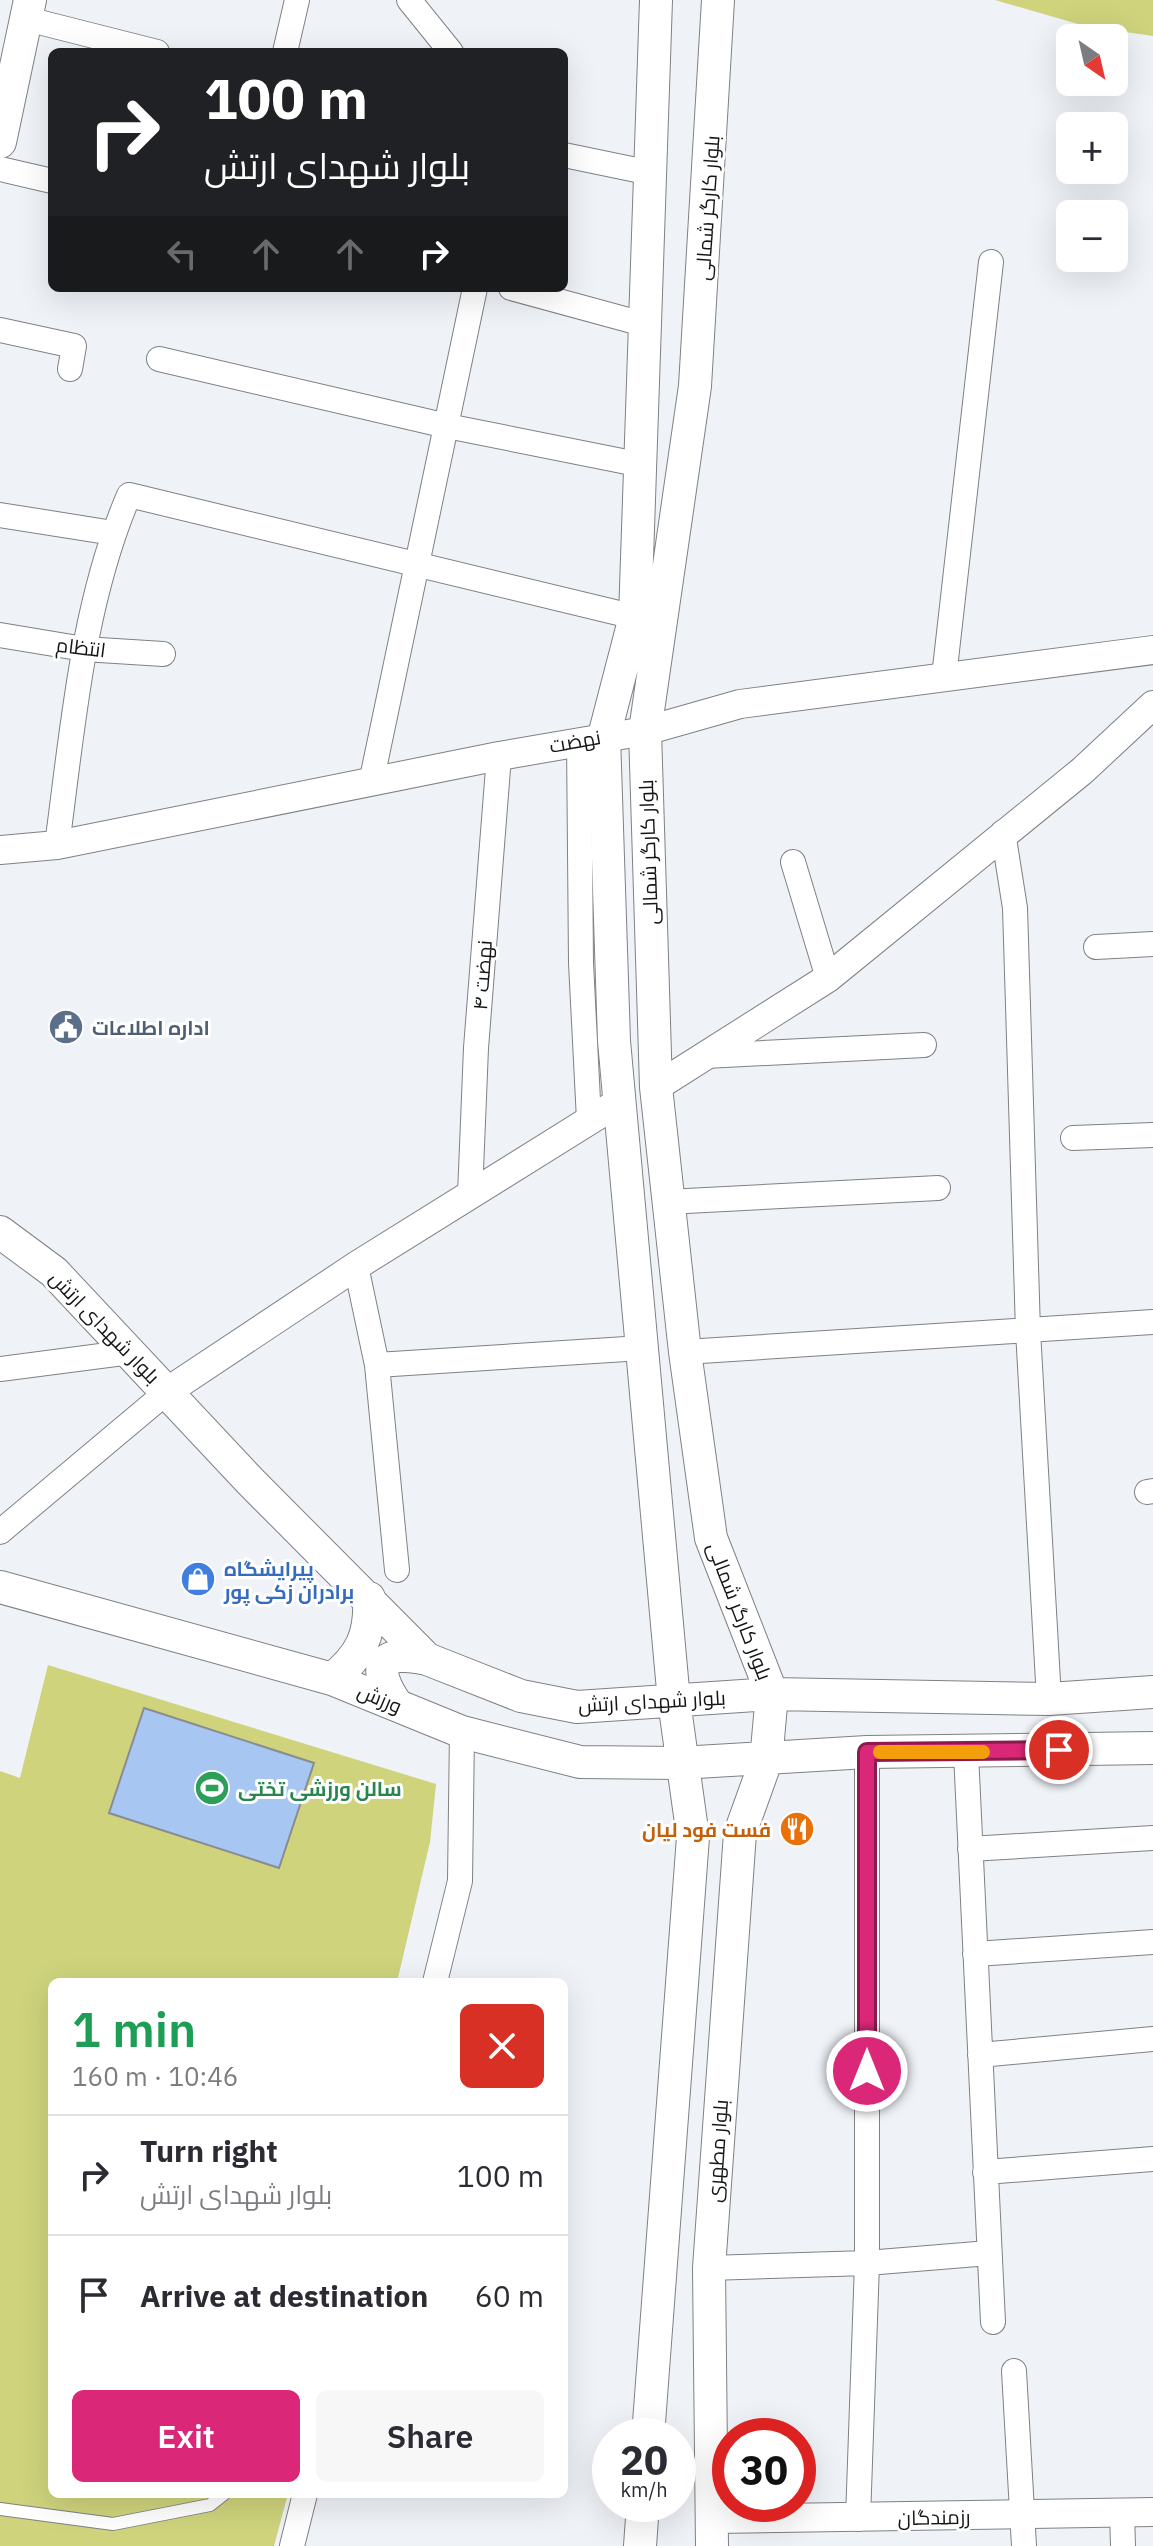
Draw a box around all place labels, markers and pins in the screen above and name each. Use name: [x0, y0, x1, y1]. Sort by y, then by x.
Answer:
public building icon: اداره اطلاعات: [47, 1008, 85, 1046]
place label: اداره اطلاعات: [92, 1014, 210, 1041]
place label: پیرایشگاه برادران زکی پور: [223, 1555, 354, 1606]
shop icon: پیرایشگاه برادران زکی پور: [179, 1560, 217, 1598]
pin: [1025, 1716, 1093, 1784]
sports icon: سالن ورزشی تختی: [193, 1769, 231, 1807]
place label: سالن ورزشی تختی: [238, 1775, 402, 1802]
restaurant icon: فست فود لیان: [778, 1810, 816, 1848]
place label: فست فود لیان: [642, 1816, 771, 1843]

